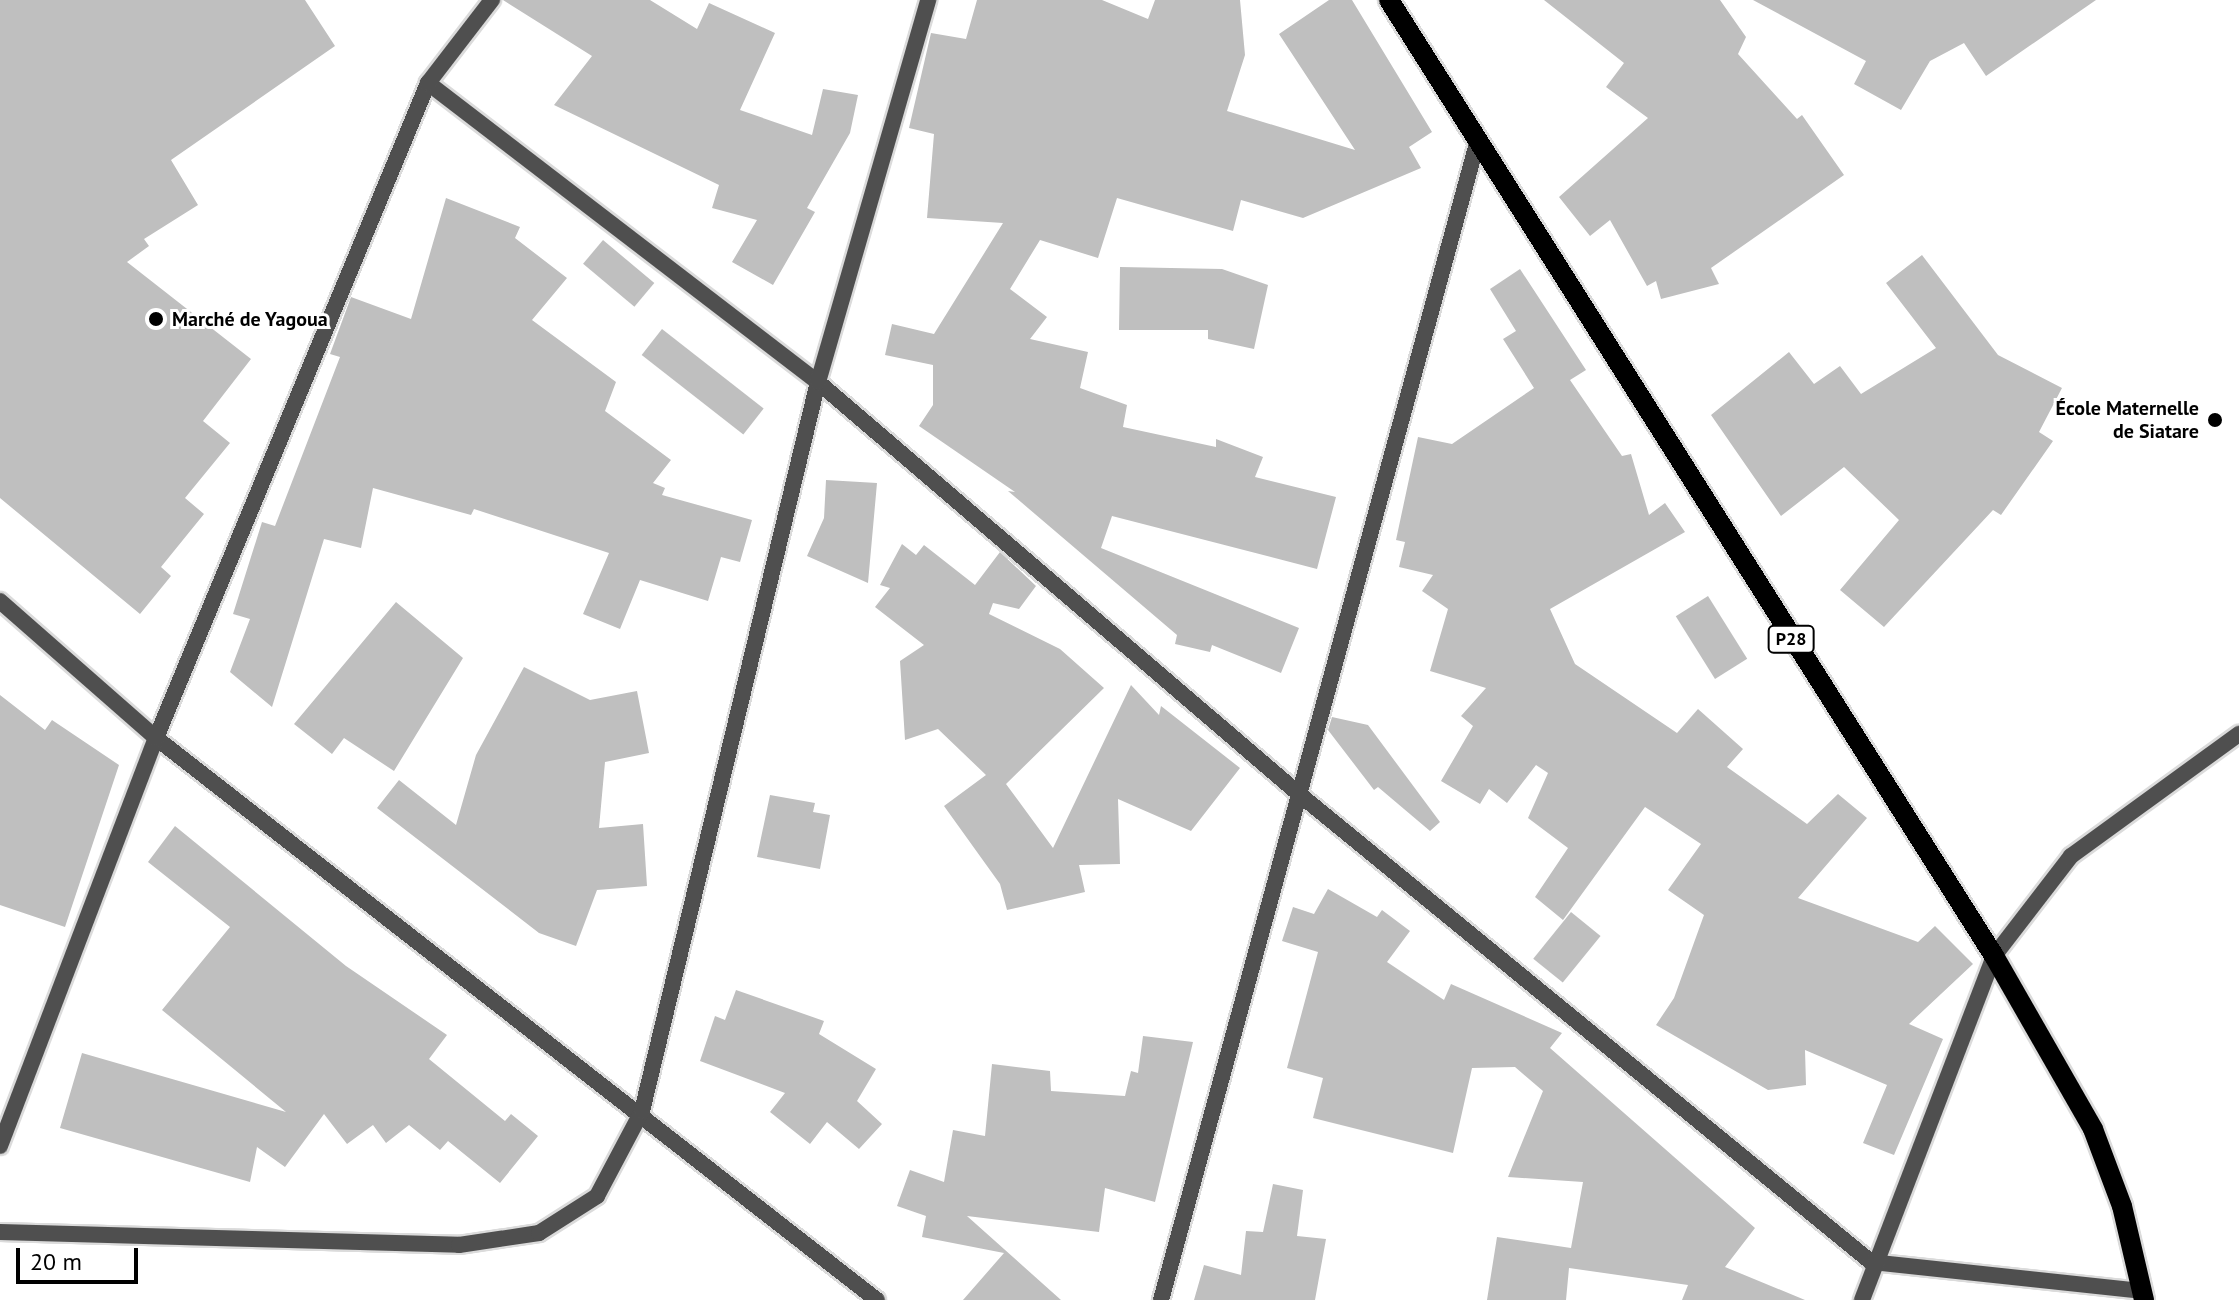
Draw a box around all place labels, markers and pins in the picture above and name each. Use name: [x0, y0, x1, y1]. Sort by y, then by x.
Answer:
place label: Marché de Yagoua: [172, 307, 328, 331]
marker: Marché de Yagoua: [147, 310, 165, 328]
place label: École Maternelle de Siatare: [2055, 396, 2199, 443]
marker: École Maternelle de Siatare: [2206, 411, 2224, 429]

